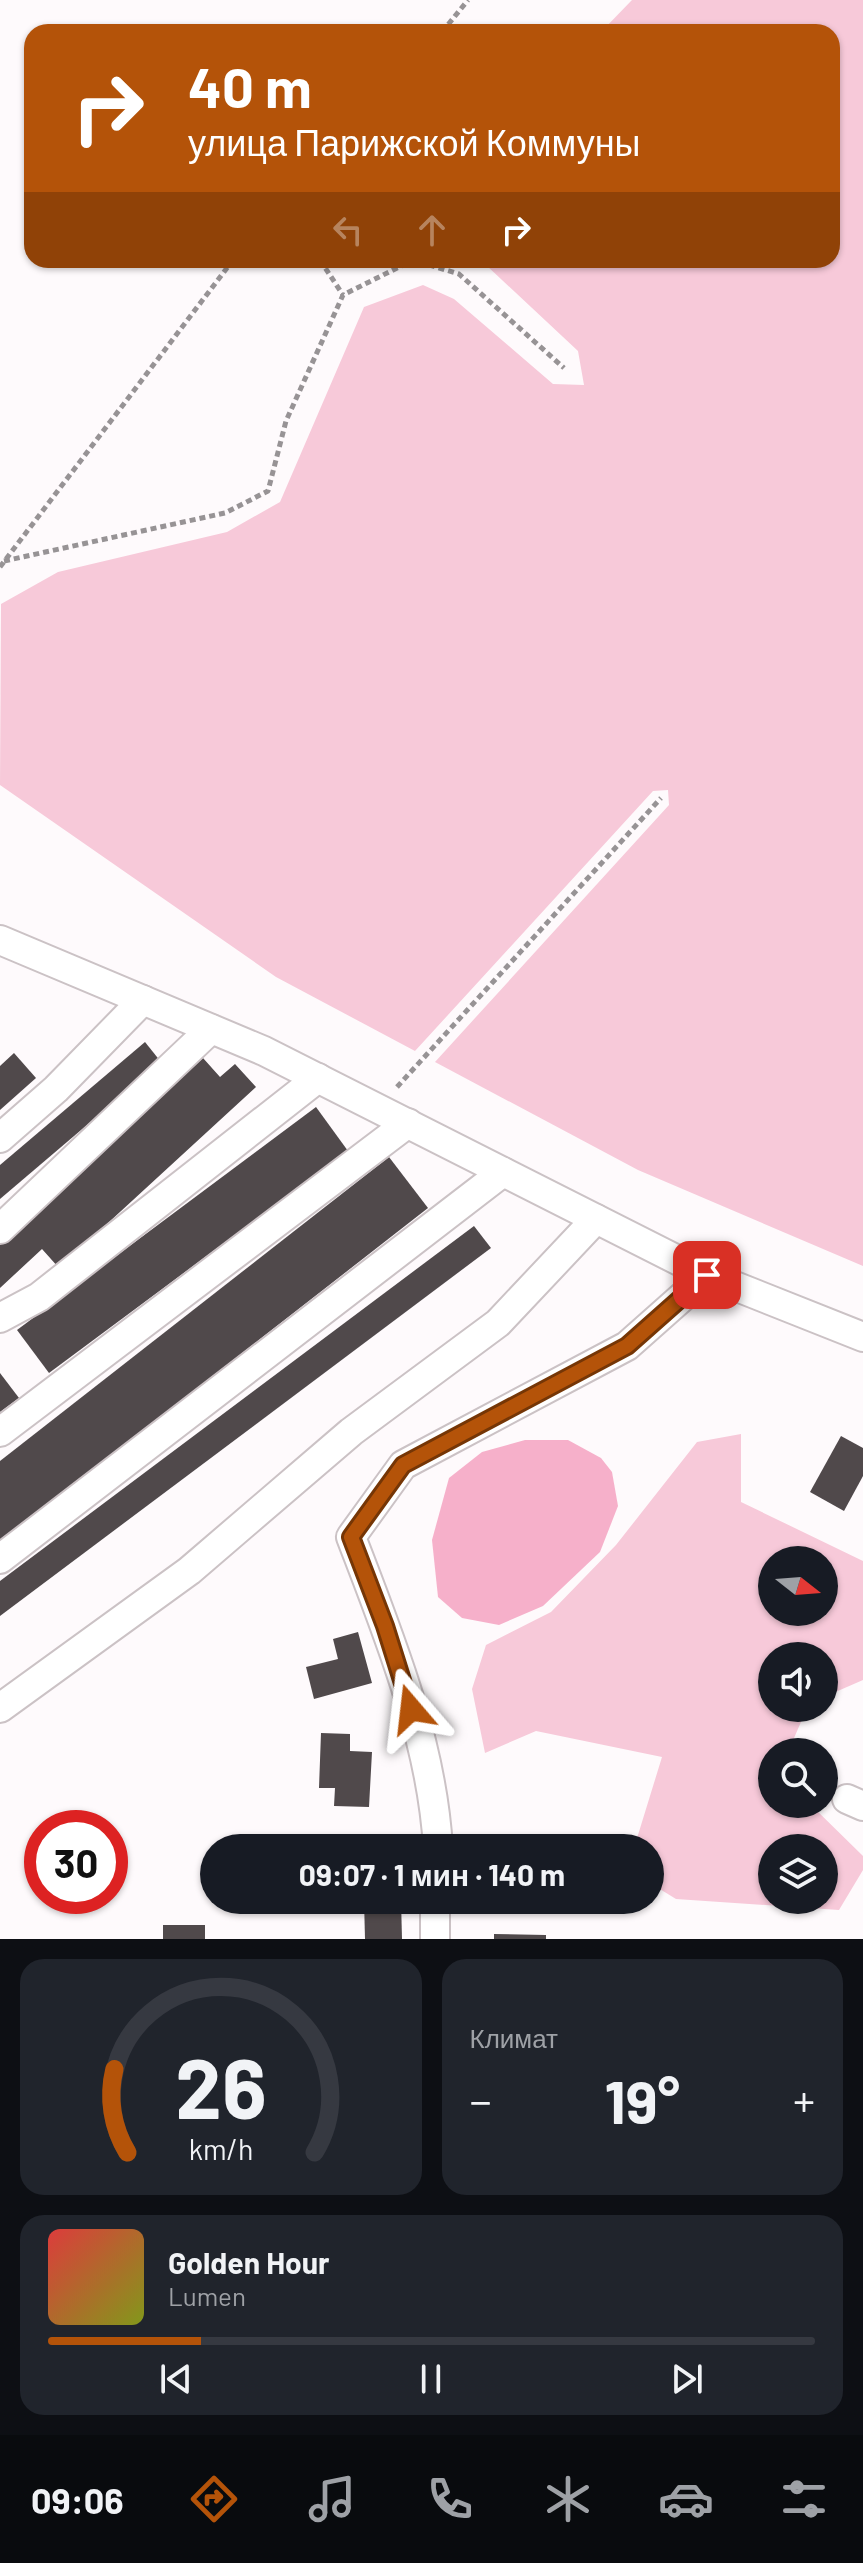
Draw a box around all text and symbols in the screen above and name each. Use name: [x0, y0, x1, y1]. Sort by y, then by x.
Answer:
text: 40 m: [188, 52, 312, 119]
icon: right: [56, 56, 160, 160]
text: улица Парижской Коммуны: [188, 120, 640, 163]
icon: left: [326, 208, 370, 252]
icon: ahead: [410, 208, 454, 252]
icon: right: [494, 208, 538, 252]
pin: [673, 1241, 741, 1309]
icon: arrive: [685, 1253, 729, 1297]
north arrow: [758, 1546, 838, 1626]
map controls: [758, 1546, 838, 1914]
button: sound: [758, 1642, 838, 1722]
position arrow: [369, 1667, 453, 1751]
button: search: [758, 1738, 838, 1818]
speed limit sign: 30: [24, 1810, 128, 1914]
button: layers: [758, 1834, 838, 1914]
text: 09:07 · 1 мин · 140 m: [299, 1856, 565, 1892]
text: Климат: [470, 2022, 558, 2053]
text: 26: [175, 2036, 266, 2136]
text: 19°: [604, 2064, 680, 2136]
text: −: [470, 2073, 492, 2126]
text: +: [793, 2073, 815, 2126]
text: km/h: [188, 2131, 253, 2166]
text: Golden Hour: [168, 2244, 330, 2280]
text: Lumen: [168, 2280, 246, 2311]
icon: previous: [154, 2357, 198, 2401]
icon: pause: [409, 2357, 453, 2401]
icon: next: [665, 2357, 709, 2401]
icon: directions: [186, 2471, 242, 2527]
icon: music: [304, 2471, 360, 2527]
icon: phone: [422, 2471, 478, 2527]
icon: climate: [540, 2471, 596, 2527]
icon: car: [658, 2471, 714, 2527]
icon: filters: [776, 2471, 832, 2527]
text: 09:06: [31, 2478, 124, 2521]

